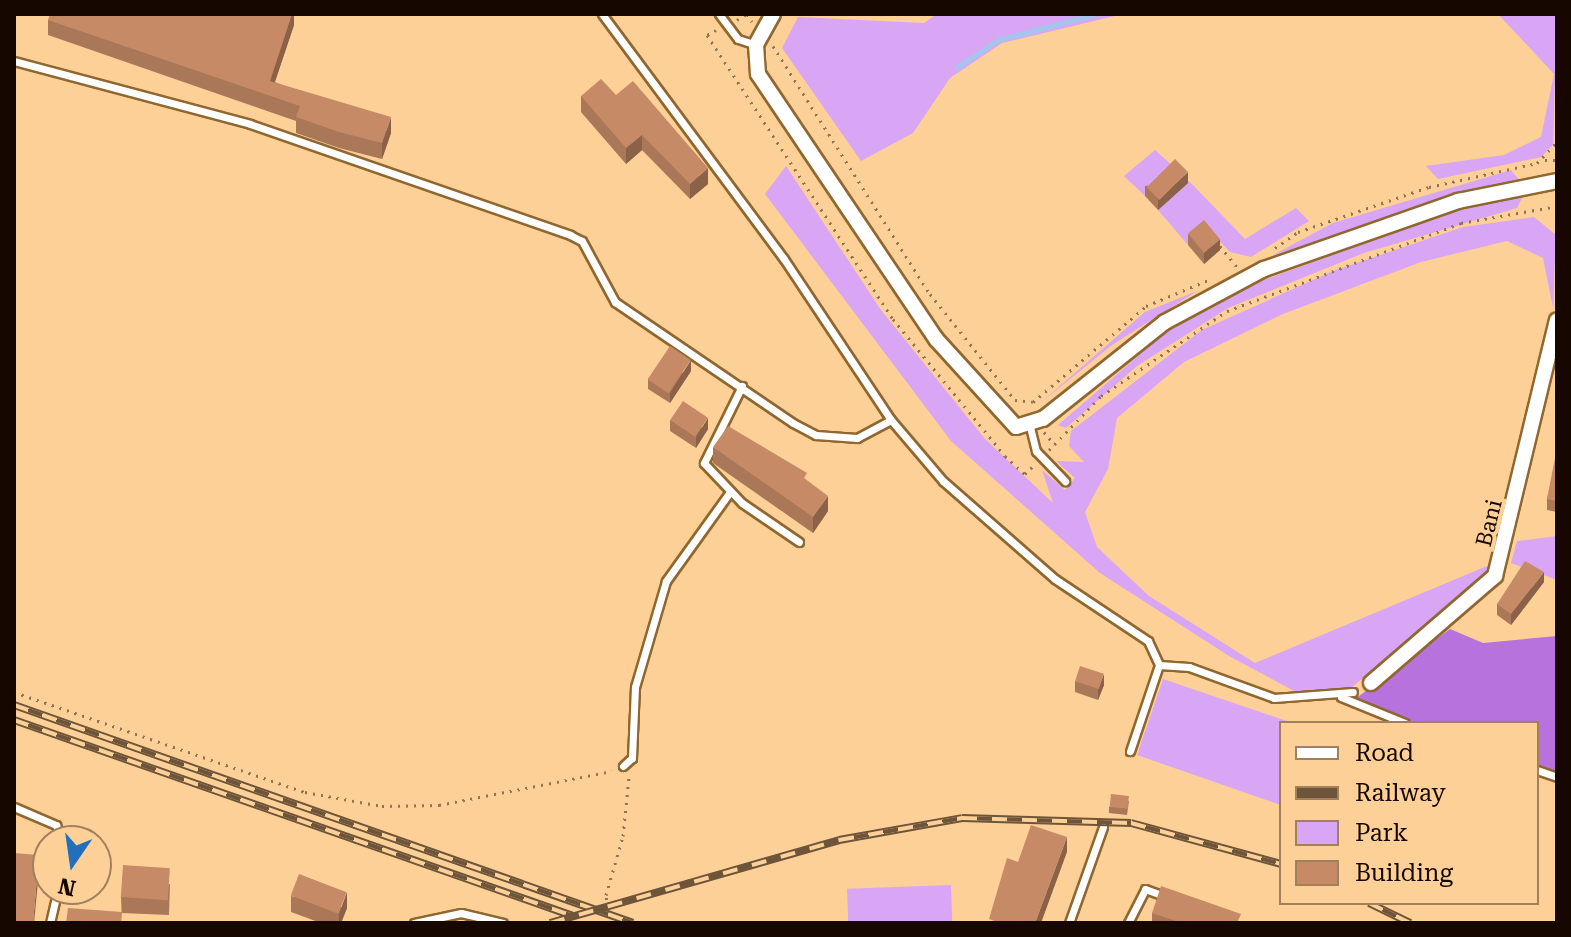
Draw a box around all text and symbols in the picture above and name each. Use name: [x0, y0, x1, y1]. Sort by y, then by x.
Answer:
street label: Bani: [1470, 497, 1508, 549]
legend: [1279, 721, 1539, 905]
text: Road: [1355, 739, 1414, 767]
text: Railway: [1355, 779, 1446, 807]
text: Park: [1355, 819, 1408, 847]
north arrow: [32, 825, 112, 905]
text: Building: [1355, 859, 1453, 887]
text: N: [56, 873, 78, 901]

